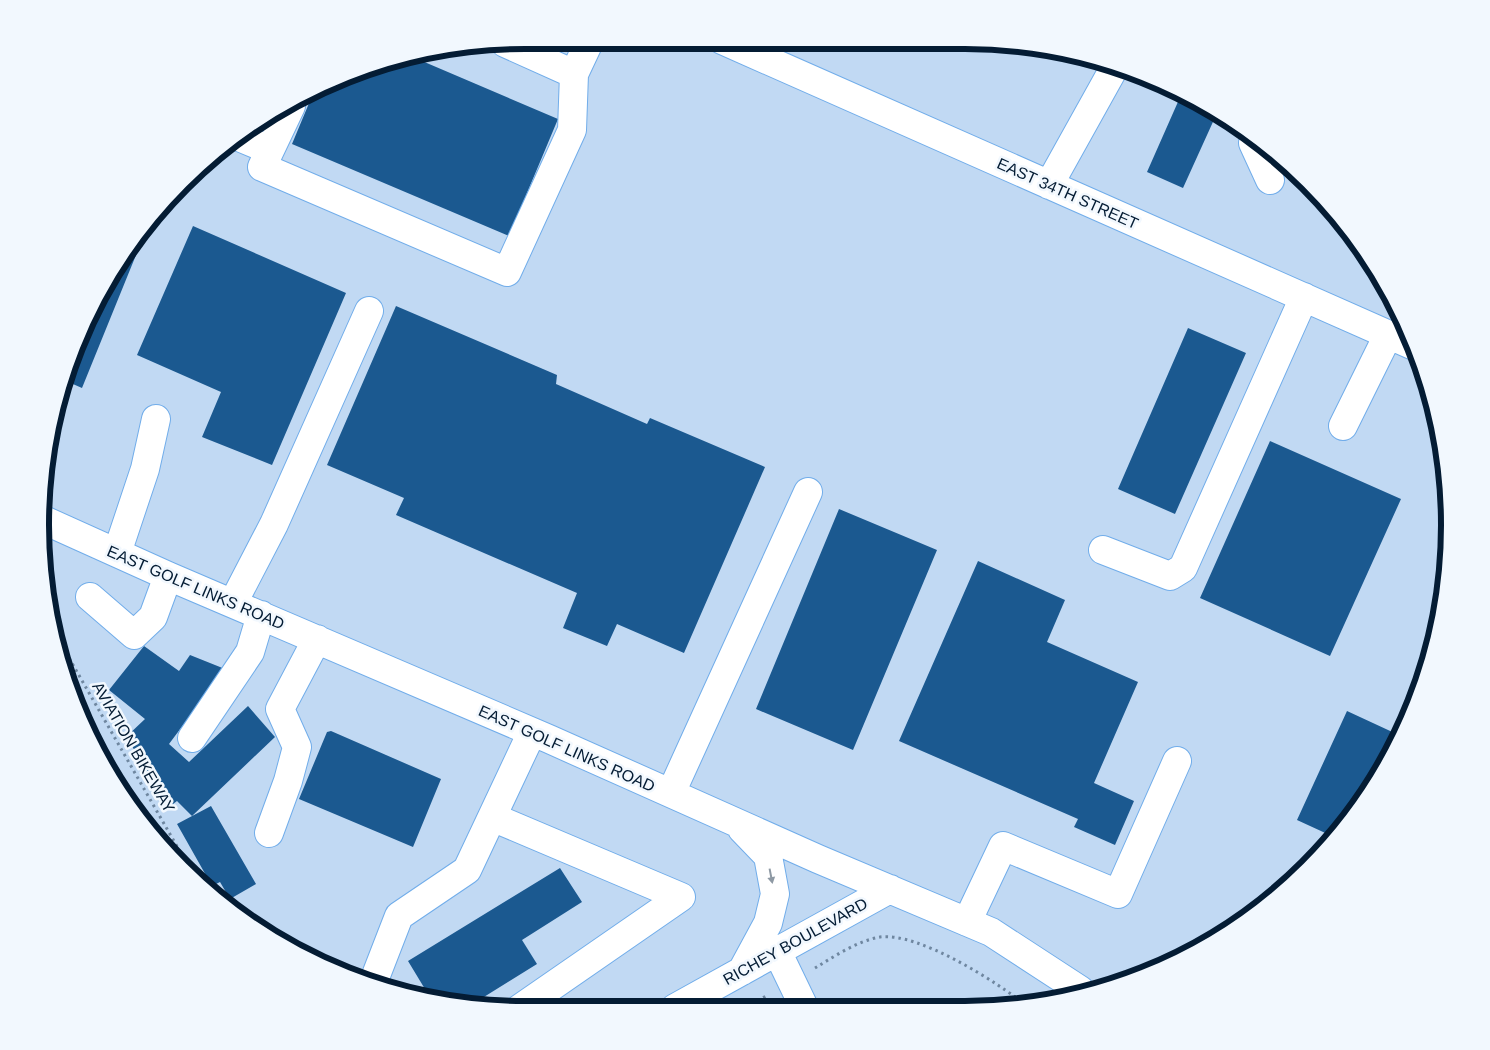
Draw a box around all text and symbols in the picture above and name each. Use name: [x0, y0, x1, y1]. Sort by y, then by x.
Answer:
street label: EAST 34TH STREET: [995, 155, 1141, 232]
street label: EAST GOLF LINKS ROAD: [105, 542, 287, 633]
street label: AVIATION BIKEWAY: [89, 679, 178, 816]
street label: EAST GOLF LINKS ROAD: [476, 702, 657, 795]
one-way arrow: [768, 868, 776, 884]
street label: RICHEY BOULEVARD: [720, 895, 870, 988]

